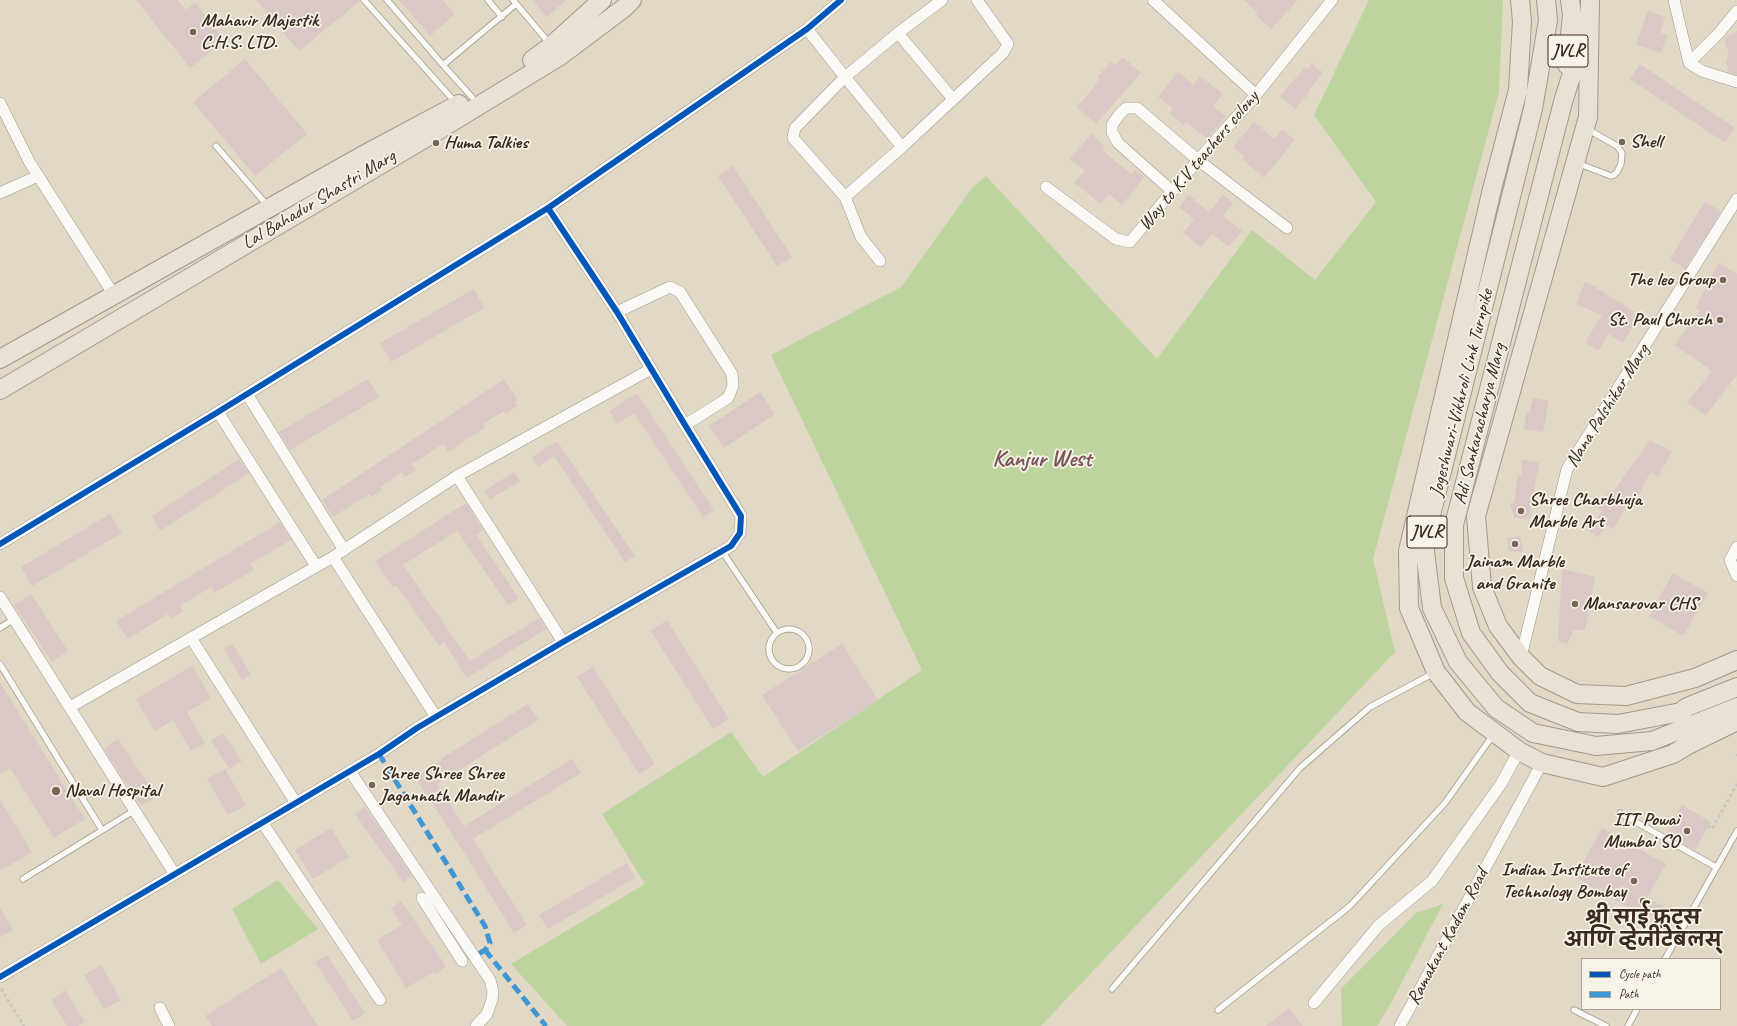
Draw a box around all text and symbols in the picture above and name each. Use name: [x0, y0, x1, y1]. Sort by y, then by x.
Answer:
place label: Mahavir Majestik C.H.S. LTD.: [201, 10, 318, 54]
marker: Mahavir Majestik C.H.S. LTD.: [188, 27, 198, 37]
road number: JVLR: [1548, 35, 1588, 67]
street label: Way to K.V teachers colony: [1134, 87, 1264, 235]
place label: Shell: [1630, 131, 1662, 153]
place label: Huma Talkies: [444, 132, 528, 154]
marker: Shell: [1617, 137, 1627, 147]
marker: Huma Talkies: [431, 138, 441, 148]
street label: Lal Bahadur Shastri Marg: [238, 145, 400, 255]
place label: The leo Group: [1627, 269, 1715, 291]
marker: The leo Group: [1718, 275, 1728, 285]
street label: Jogeshwari-Vikhroli Link Turnpike: [1425, 287, 1499, 499]
place label: St. Paul Church: [1608, 309, 1712, 331]
marker: St. Paul Church: [1715, 315, 1725, 325]
street label: Nana Palshikar Marg: [1561, 340, 1655, 472]
street label: Adi Sankaracharya Marg: [1449, 341, 1511, 507]
district label: Kanjur West: [993, 446, 1091, 474]
place label: Shree Charbhuja Marble Art: [1529, 489, 1642, 533]
marker: Shree Charbhuja Marble Art: [1516, 506, 1526, 516]
road number: JVLR: [1407, 516, 1447, 548]
marker: Jainam Marble and Granite: [1510, 539, 1520, 549]
place label: Jainam Marble and Granite: [1466, 551, 1564, 595]
place label: Mansarovar CHS: [1583, 593, 1698, 615]
marker: Mansarovar CHS: [1570, 599, 1580, 609]
place label: Shree Shree Shree Jagannath Mandir: [380, 763, 504, 807]
place label: Naval Hospital: [65, 780, 160, 802]
marker: Shree Shree Shree Jagannath Mandir: [367, 780, 377, 790]
marker: Naval Hospital: [50, 785, 62, 797]
place label: IIT Powai Mumbai SO: [1604, 809, 1679, 853]
marker: IIT Powai Mumbai SO: [1682, 826, 1692, 836]
place label: Indian Institute of Technology Bombay: [1501, 859, 1626, 903]
street label: Ramakant Kadam Road: [1403, 865, 1493, 1009]
marker: Indian Institute of Technology Bombay: [1629, 876, 1639, 886]
marker: श्री साई फ्रूट्स आणि व्हेजीटेबलस्: [1638, 896, 1648, 906]
place label: श्री साई फ्रूट्स आणि व्हेजीटेबलस्: [1564, 908, 1722, 952]
legend: [1581, 958, 1721, 1010]
text: Cycle path: [1619, 966, 1661, 982]
text: Path: [1619, 986, 1639, 1002]

